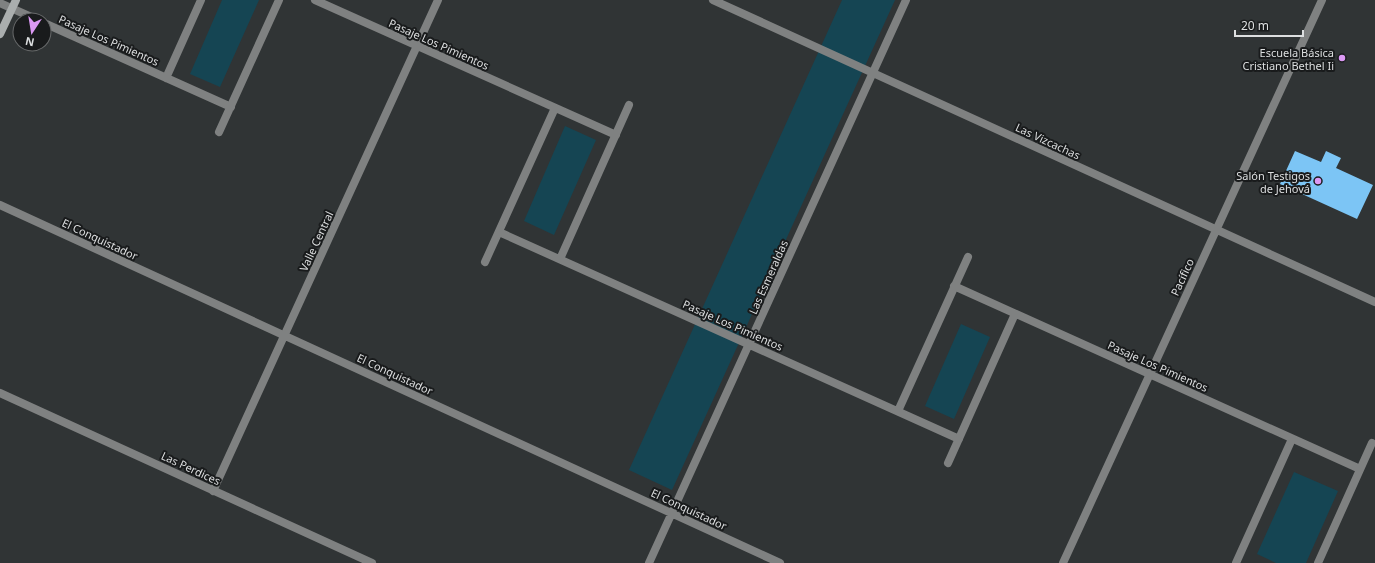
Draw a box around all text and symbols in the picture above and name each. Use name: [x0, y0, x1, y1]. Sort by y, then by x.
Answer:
street label: Pasaje Los Pimientos: [57, 11, 161, 69]
north arrow: [12, 12, 52, 52]
scale bar: [1235, 12, 1303, 38]
street label: Pasaje Los Pimientos: [387, 15, 491, 73]
text: 20 m: [1241, 17, 1269, 34]
text: N: [24, 34, 36, 51]
place label: Escuela Básica Cristiano Bethel Ii: [1243, 45, 1334, 73]
marker: Escuela Básica Cristiano Bethel Ii: [1337, 53, 1347, 63]
street label: Las Vizcachas: [1013, 119, 1083, 163]
place label: Salón Testigos de Jehová: [1236, 168, 1310, 196]
marker: Salón Testigos de Jehová: [1313, 176, 1323, 186]
street label: Valle Central: [296, 209, 336, 273]
street label: El Conquistador: [60, 215, 141, 263]
street label: Las Esmeraldas: [745, 238, 791, 316]
street label: Pacífico: [1167, 256, 1197, 298]
street label: Pasaje Los Pimientos: [681, 296, 785, 354]
street label: Pasaje Los Pimientos: [1106, 337, 1210, 395]
street label: El Conquistador: [355, 350, 436, 398]
street label: Las Perdices: [159, 448, 223, 488]
street label: El Conquistador: [649, 485, 730, 533]

